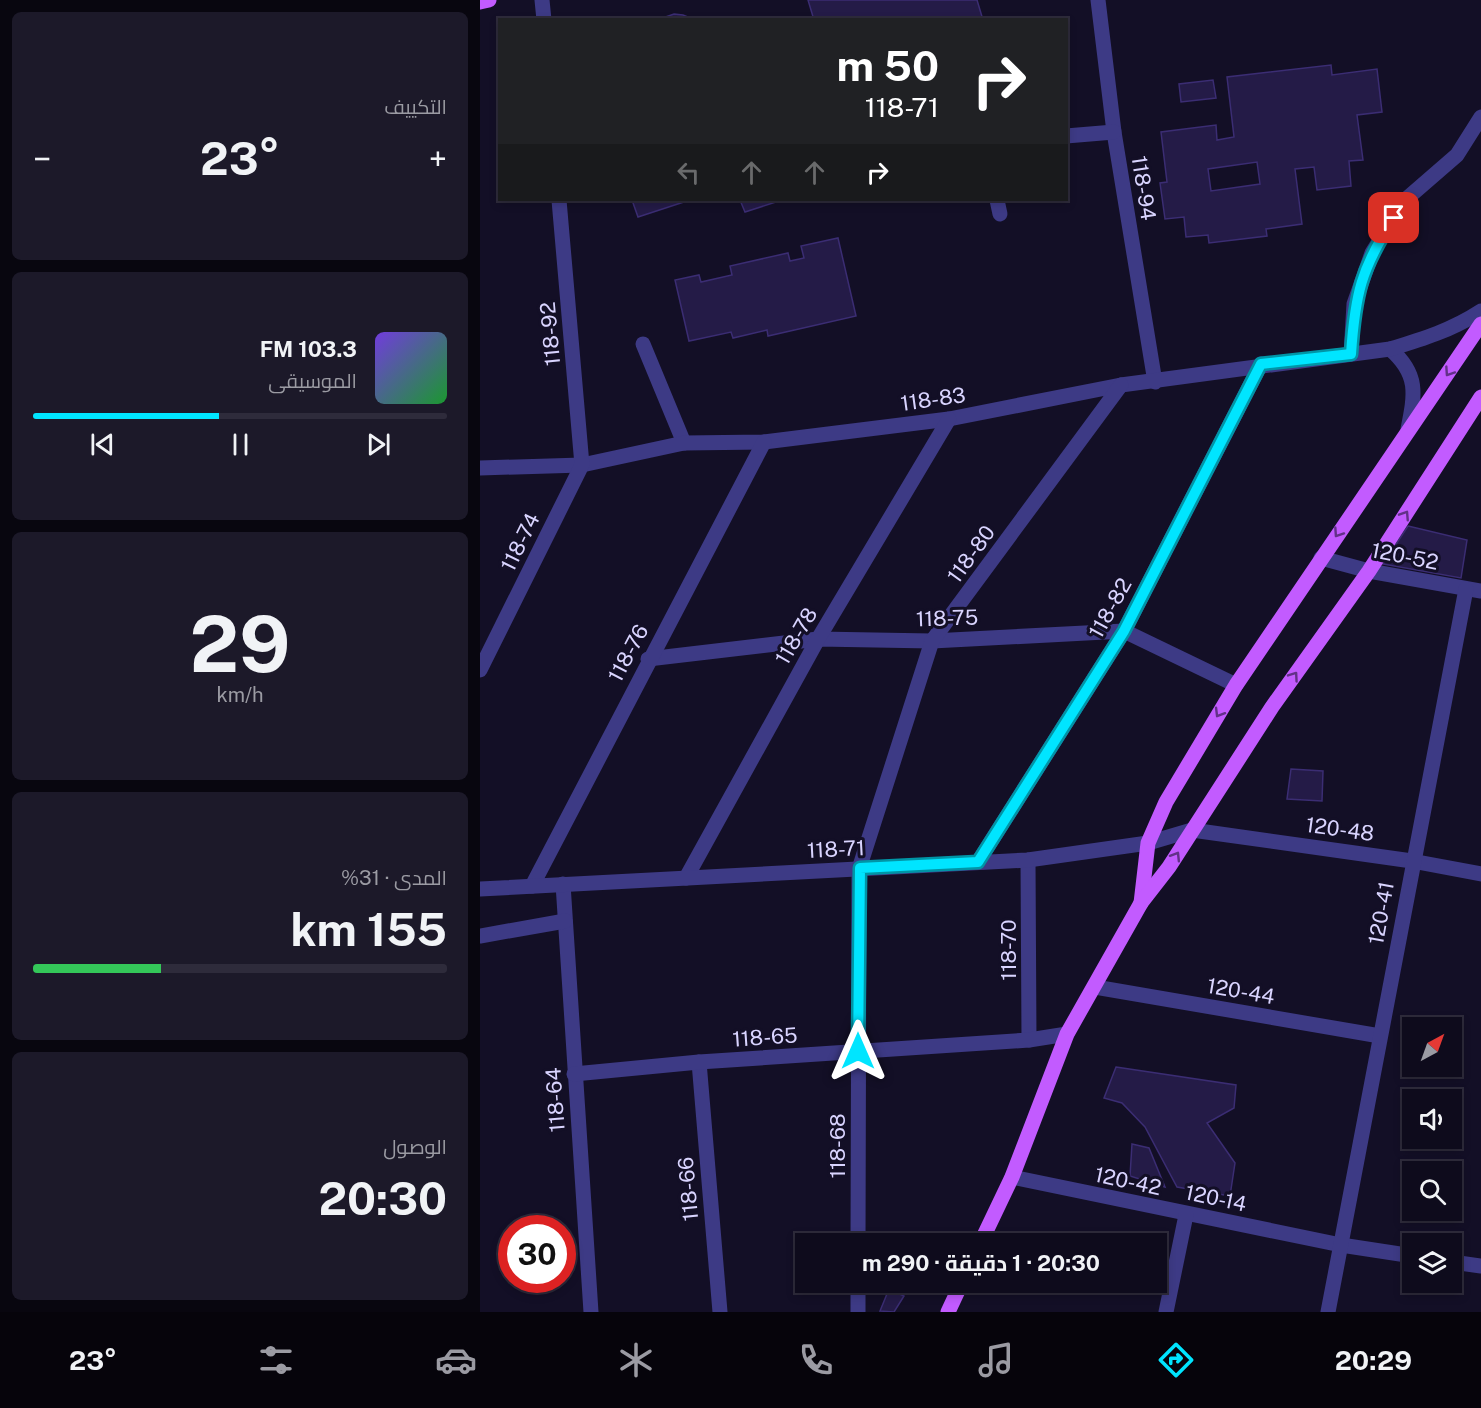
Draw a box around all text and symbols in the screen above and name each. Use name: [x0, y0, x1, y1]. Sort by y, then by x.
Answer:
text: 50 m: [836, 41, 939, 90]
icon: right: [960, 42, 1038, 120]
text: 118-71: [865, 91, 939, 123]
text: التكييف: [384, 95, 447, 119]
text: 23°: [200, 132, 280, 185]
text: −: [33, 140, 51, 178]
text: +: [429, 140, 447, 178]
street label: 118-94: [1127, 154, 1161, 222]
icon: left: [672, 156, 705, 189]
icon: ahead: [735, 156, 768, 189]
icon: ahead: [798, 156, 831, 189]
icon: right: [861, 156, 894, 189]
pin: [1368, 192, 1419, 243]
icon: arrive: [1377, 201, 1410, 234]
street label: 118-92: [535, 301, 565, 367]
text: 103.3 FM: [260, 336, 357, 362]
one-way arrow: [1445, 366, 1456, 377]
text: الموسيقى: [268, 369, 357, 393]
street label: 118-83: [899, 382, 967, 416]
icon: previous: [86, 428, 119, 461]
icon: pause: [224, 428, 257, 461]
icon: next: [362, 428, 395, 461]
street label: 118-74: [495, 509, 545, 575]
one-way arrow: [1397, 511, 1409, 521]
street label: 118-80: [942, 520, 1000, 588]
one-way arrow: [1334, 526, 1345, 537]
street label: 120-52: [1369, 537, 1441, 575]
street label: 118-82: [1083, 574, 1137, 642]
text: 29: [190, 598, 290, 690]
street label: 118-78: [770, 603, 822, 669]
street label: 118-75: [915, 604, 979, 632]
street label: 118-76: [603, 620, 653, 686]
one-way arrow: [1287, 671, 1298, 682]
text: km/h: [216, 683, 264, 707]
one-way arrow: [1215, 707, 1227, 717]
street label: 120-48: [1304, 812, 1376, 846]
street label: 118-71: [807, 835, 865, 863]
one-way arrow: [1168, 852, 1180, 862]
text: المدى · 31%: [341, 866, 447, 890]
street label: 120-41: [1363, 880, 1399, 946]
text: 155 km: [290, 903, 447, 956]
street label: 118-70: [996, 919, 1021, 981]
street label: 120-44: [1205, 973, 1277, 1009]
north arrow: [1402, 1017, 1462, 1077]
map controls: [1402, 1017, 1462, 1293]
position arrow: [826, 1019, 890, 1083]
street label: 118-65: [732, 1022, 798, 1052]
street label: 118-64: [540, 1067, 570, 1133]
button: sound: [1402, 1089, 1462, 1149]
street label: 118-68: [825, 1113, 850, 1179]
text: الوصول: [383, 1135, 447, 1159]
street label: 118-66: [673, 1156, 703, 1222]
button: search: [1402, 1161, 1462, 1221]
street label: 120-42: [1092, 1162, 1164, 1200]
text: 20:30: [319, 1172, 447, 1225]
street label: 120-14: [1183, 1179, 1249, 1217]
speed limit sign: 30: [498, 1215, 576, 1293]
button: layers: [1402, 1233, 1462, 1293]
text: 20:30 · 1 دقيقة · 290 m: [862, 1250, 1100, 1276]
icon: filters: [255, 1339, 297, 1381]
icon: car: [435, 1339, 477, 1381]
icon: climate: [615, 1339, 657, 1381]
icon: phone: [795, 1339, 837, 1381]
icon: music: [975, 1339, 1017, 1381]
icon: directions: [1155, 1339, 1197, 1381]
text: 23°: [69, 1344, 117, 1376]
text: 20:29: [1335, 1344, 1412, 1376]

